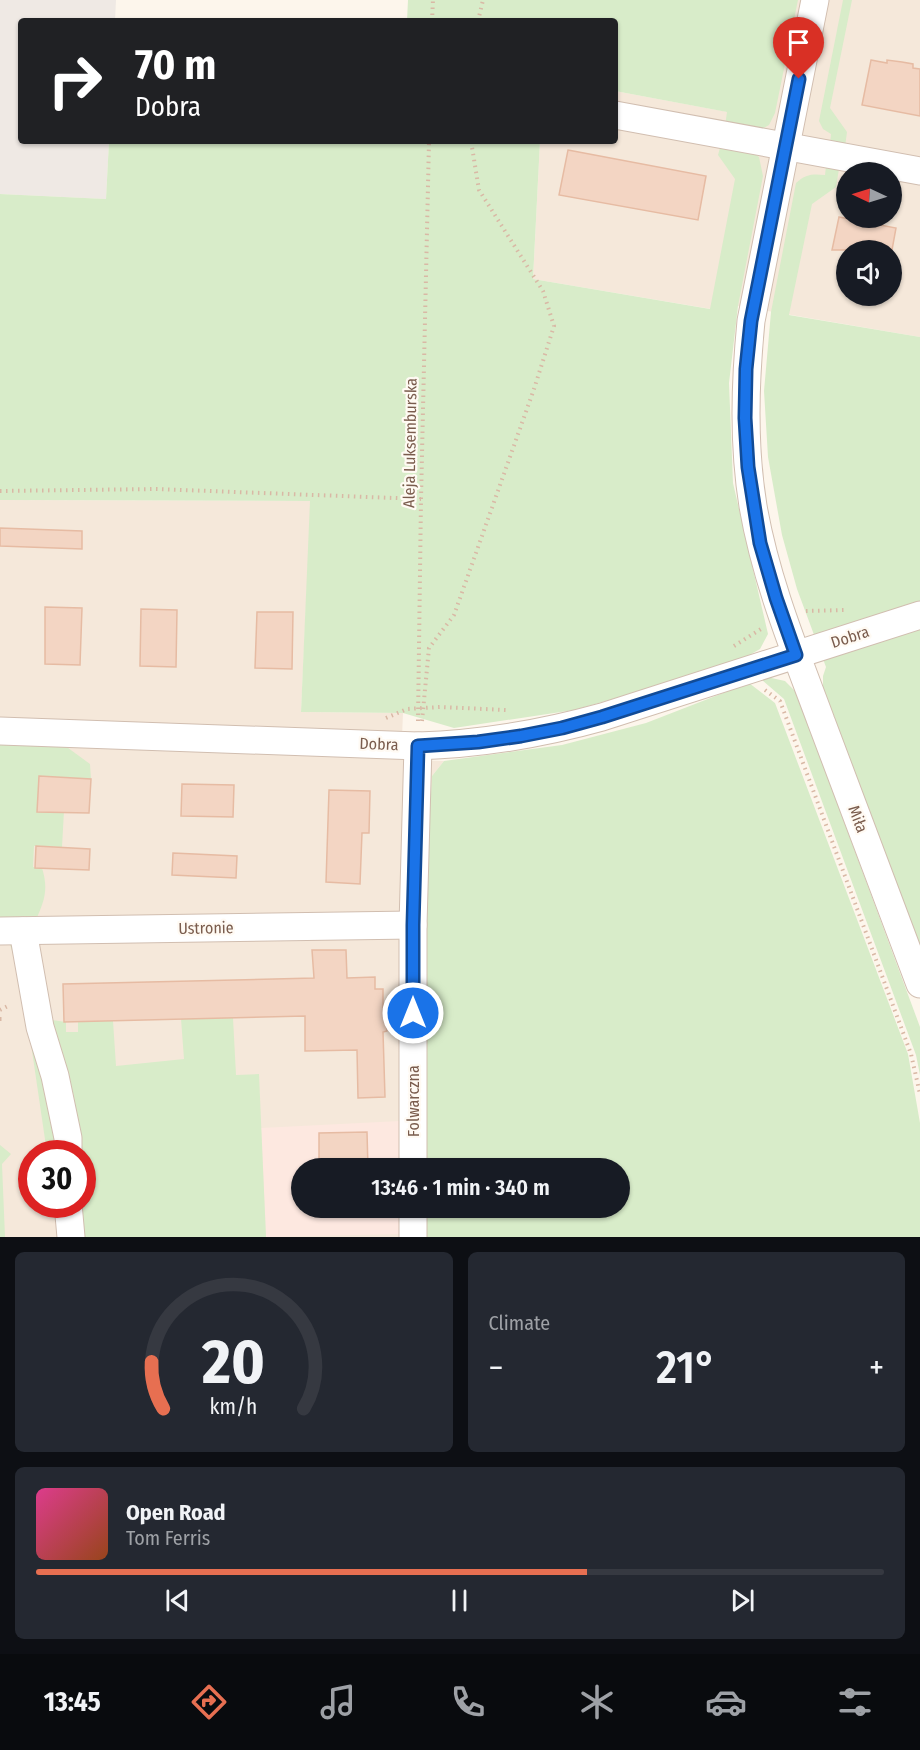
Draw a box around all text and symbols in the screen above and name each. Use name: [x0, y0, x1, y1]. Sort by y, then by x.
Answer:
pin: [773, 17, 824, 79]
icon: arrive: [782, 26, 815, 59]
text: 70 m: [135, 40, 216, 90]
icon: right: [36, 42, 114, 120]
text: Dobra: [135, 91, 201, 123]
north arrow: [836, 162, 902, 228]
map controls: [836, 162, 902, 306]
button: sound: [836, 240, 902, 306]
street label: Aleja Luksemburska: [399, 378, 421, 508]
street label: Dobra: [828, 622, 872, 652]
street label: Dobra: [359, 734, 399, 754]
street label: Miła: [844, 803, 872, 836]
street label: Ustronie: [178, 918, 234, 938]
position arrow: [381, 981, 445, 1045]
street label: Folwarczna: [404, 1065, 423, 1137]
speed limit sign: 30: [18, 1140, 96, 1218]
text: 13:46 · 1 min · 340 m: [371, 1174, 550, 1201]
text: Climate: [489, 1311, 550, 1335]
text: 20: [201, 1325, 265, 1400]
text: 21°: [656, 1341, 716, 1395]
text: −: [489, 1348, 503, 1388]
text: +: [869, 1348, 884, 1388]
text: km/h: [210, 1394, 258, 1420]
text: Open Road: [126, 1499, 226, 1526]
text: Tom Ferris: [126, 1526, 210, 1550]
icon: previous: [161, 1584, 194, 1617]
icon: pause: [443, 1584, 476, 1617]
icon: next: [726, 1584, 759, 1617]
icon: directions: [188, 1681, 230, 1723]
icon: music: [317, 1681, 359, 1723]
icon: phone: [447, 1681, 489, 1723]
icon: climate: [576, 1681, 618, 1723]
icon: car: [705, 1681, 747, 1723]
icon: filters: [834, 1681, 876, 1723]
text: 13:45: [44, 1686, 101, 1718]

